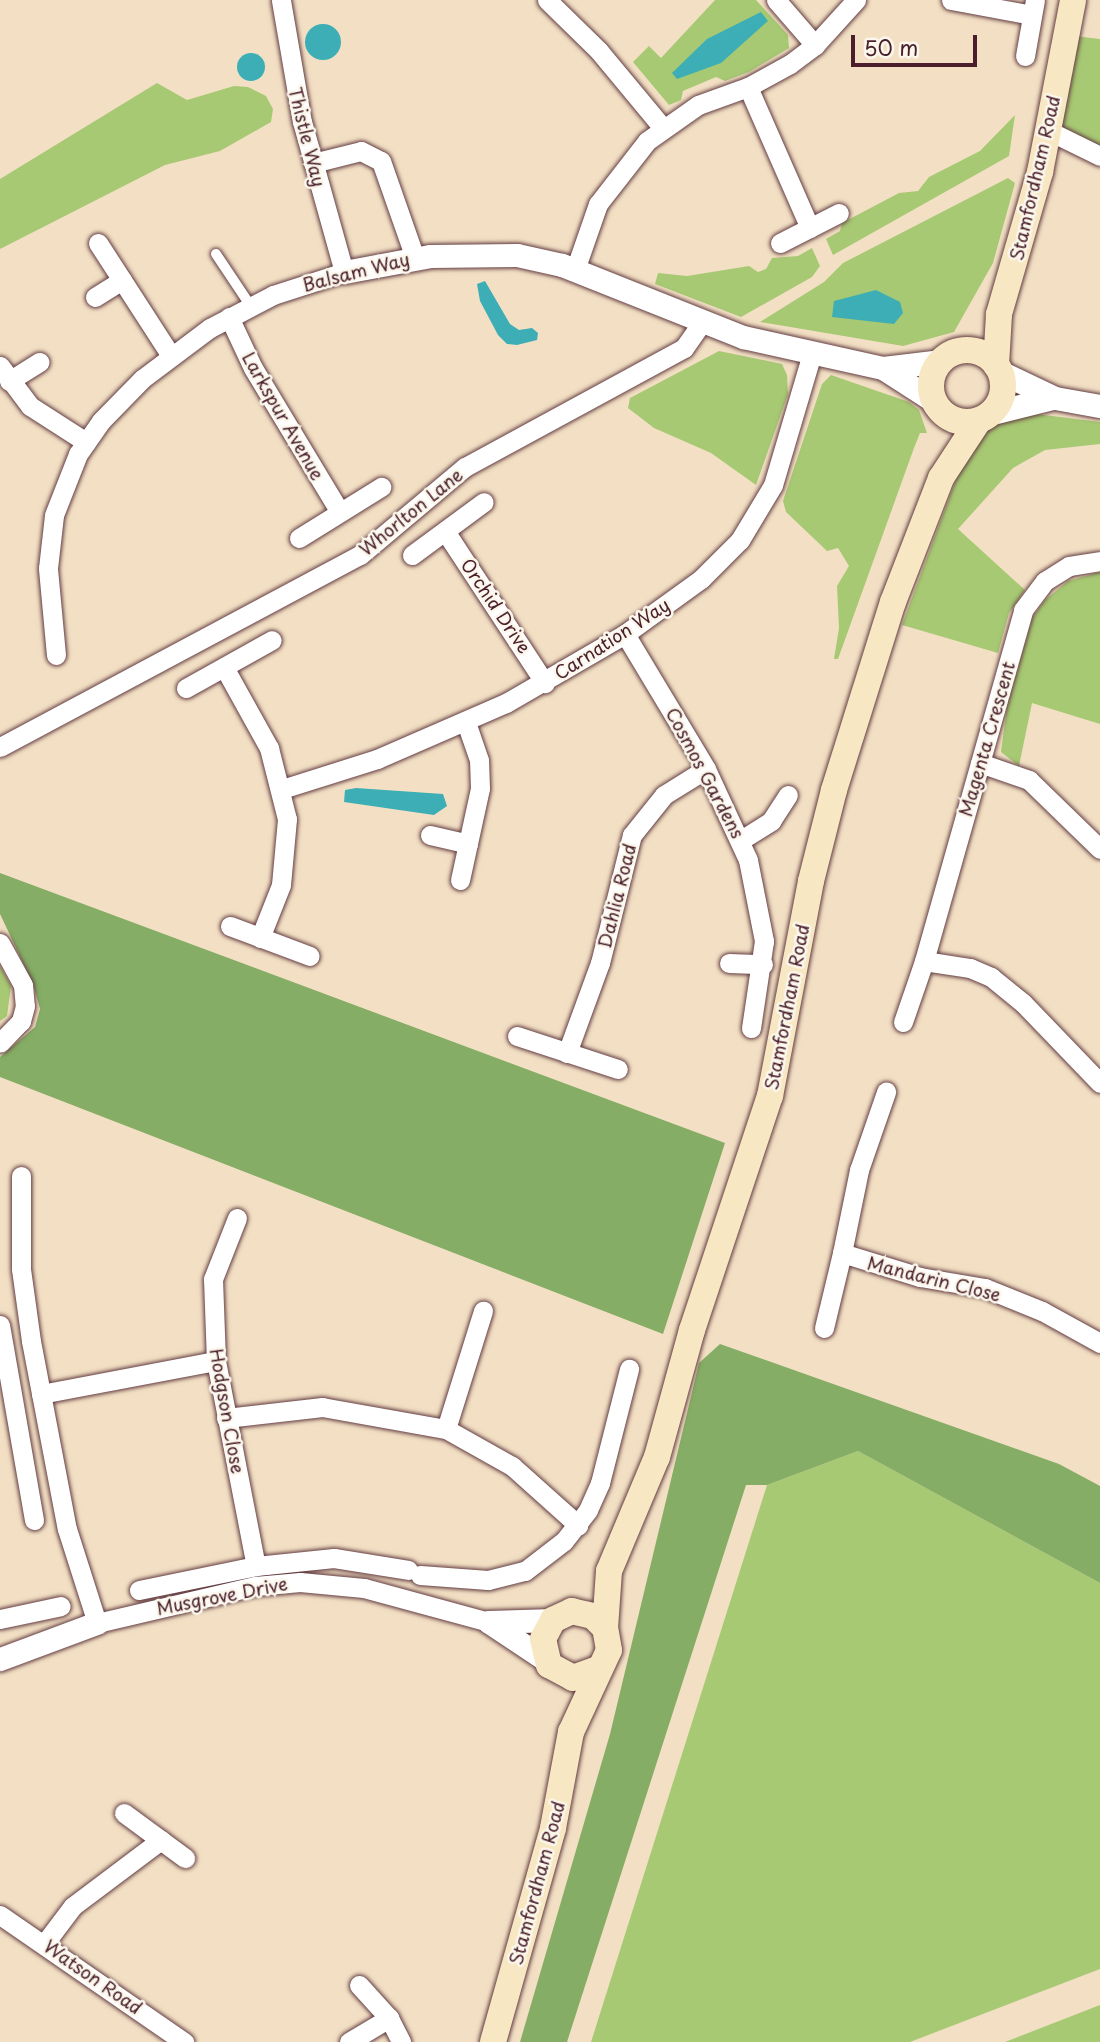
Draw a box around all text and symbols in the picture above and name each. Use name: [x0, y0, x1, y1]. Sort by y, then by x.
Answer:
scale bar: [855, 21, 981, 65]
text: 50 m: [864, 31, 918, 63]
street label: Thistle Way: [284, 85, 330, 189]
street label: Stamfordham Road: [1006, 93, 1064, 263]
street label: Balsam Way: [301, 248, 411, 296]
street label: Larkspur Avenue: [237, 348, 329, 484]
street label: Whorlton Lane: [355, 463, 467, 561]
street label: Orchid Drive: [456, 555, 536, 657]
street label: Carnation Way: [551, 594, 673, 684]
street label: Magenta Crescent: [955, 660, 1019, 818]
street label: Cosmos Gardens: [662, 704, 748, 842]
street label: Dahlia Road: [593, 841, 641, 951]
street label: Stamfordham Road: [760, 922, 814, 1092]
street label: Mandarin Close: [865, 1252, 1003, 1306]
street label: Hodgson Close: [205, 1347, 249, 1475]
street label: Musgrove Drive: [154, 1573, 290, 1619]
street label: Stamfordham Road: [505, 1799, 569, 1967]
street label: Watson Road: [40, 1935, 146, 2019]

